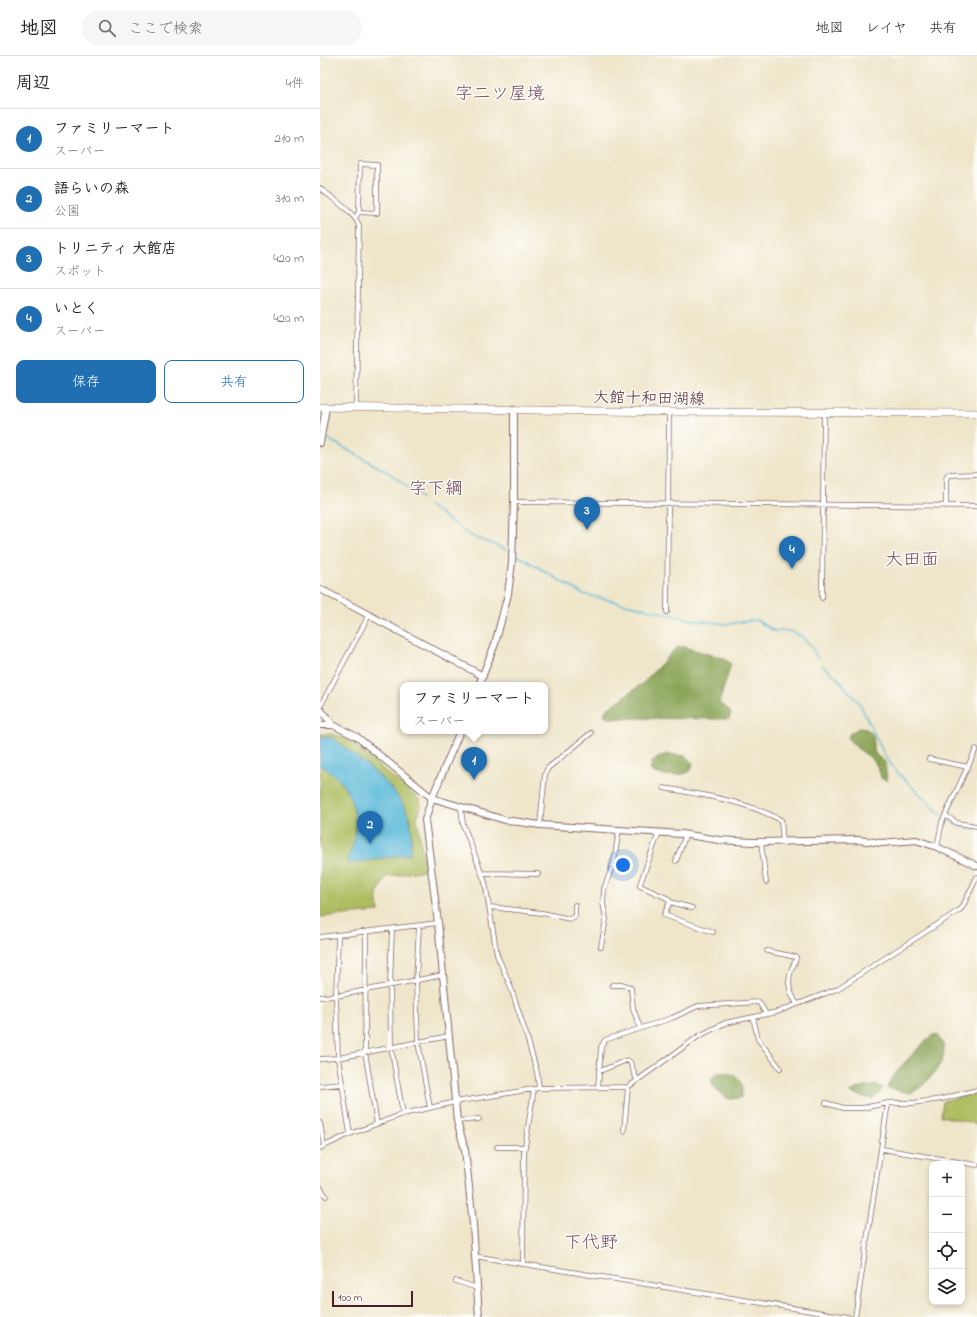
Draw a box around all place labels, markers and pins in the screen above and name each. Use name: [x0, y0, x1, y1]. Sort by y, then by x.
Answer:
pin: 3: [574, 497, 600, 530]
pin: 4: [779, 536, 805, 569]
pin: 1: [461, 747, 487, 780]
pin: 2: [357, 811, 383, 844]

